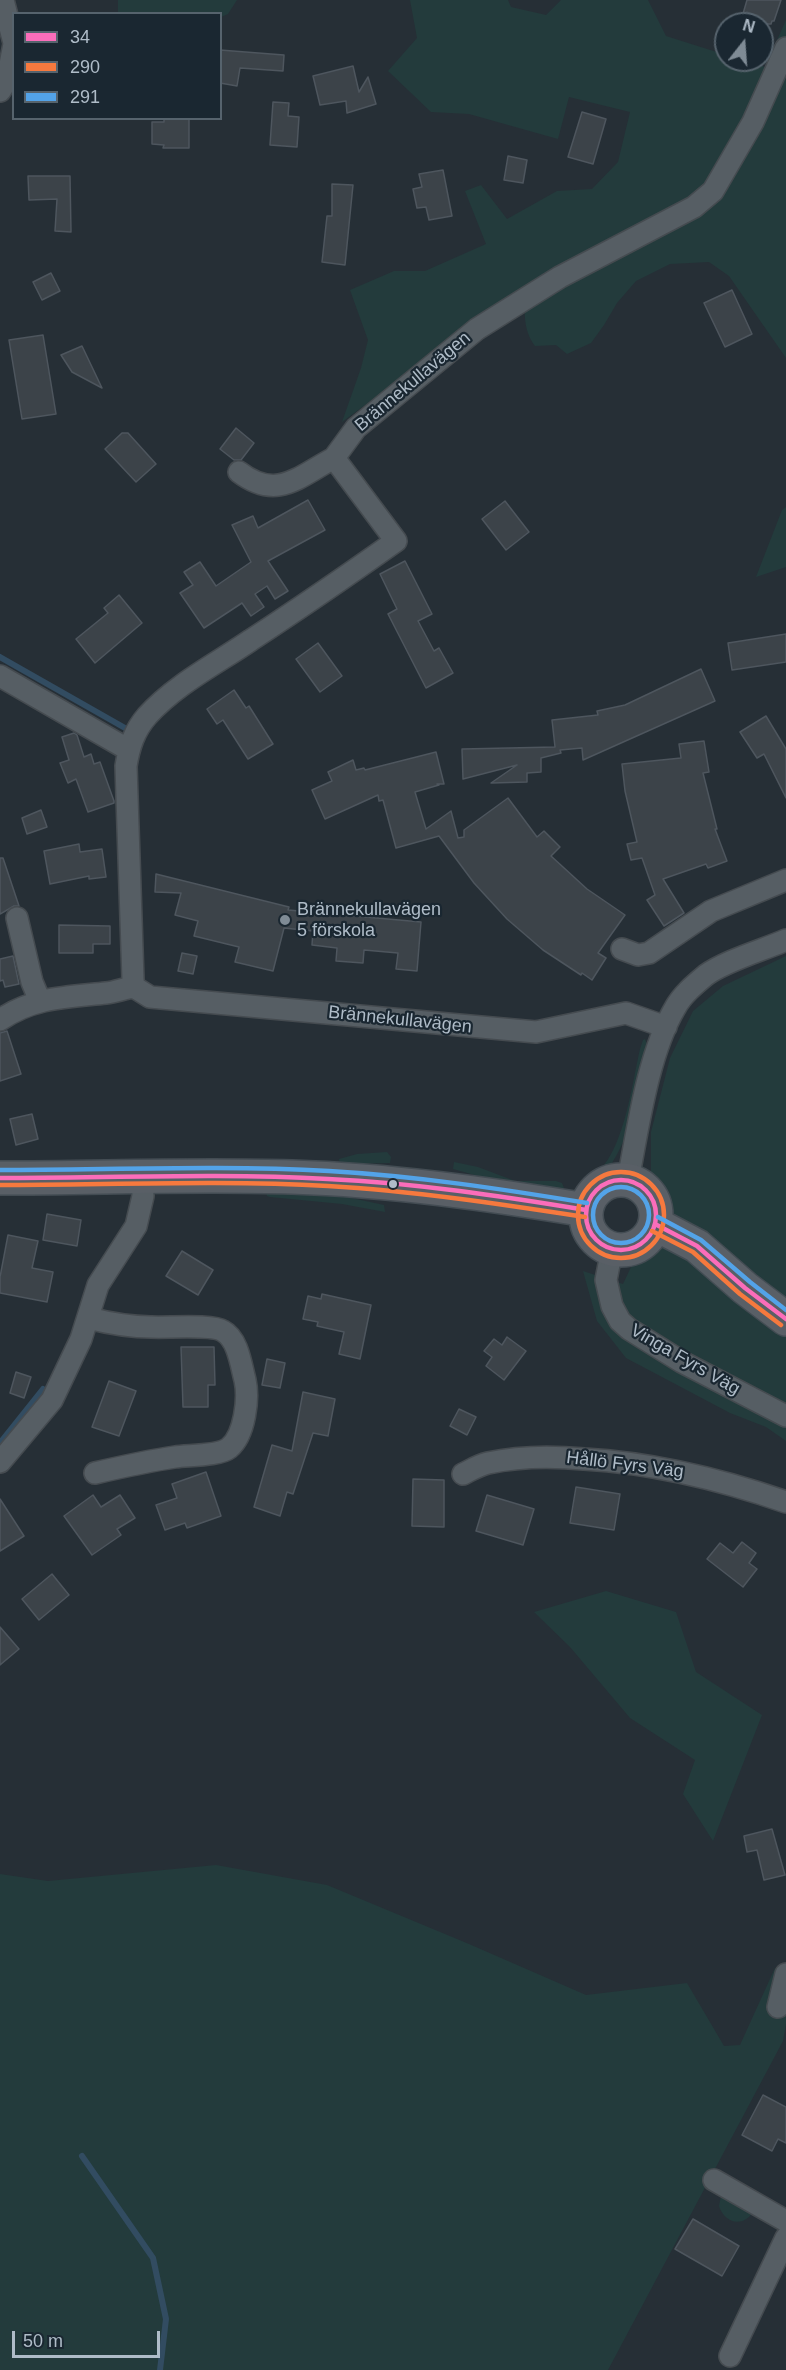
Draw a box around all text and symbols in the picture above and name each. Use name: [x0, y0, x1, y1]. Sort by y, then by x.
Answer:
legend: [12, 12, 222, 120]
north arrow: [714, 12, 774, 72]
text: N: [741, 16, 757, 36]
text: 34: [70, 27, 90, 47]
text: 290: [70, 57, 100, 77]
text: 291: [70, 87, 100, 107]
street label: Brännekullavägen: [351, 327, 475, 437]
place label: Brännekullavägen 5 förskola: [297, 899, 441, 942]
marker: Brännekullavägen 5 förskola: [278, 913, 292, 927]
street label: Brännekullavägen: [327, 1002, 473, 1038]
unlabelled marker: [387, 1178, 399, 1190]
street label: Vinga Fyrs Väg: [626, 1320, 744, 1400]
street label: Hållö Fyrs Väg: [565, 1447, 685, 1483]
scale bar: [15, 2319, 164, 2357]
text: 50 m: [23, 2331, 63, 2351]

